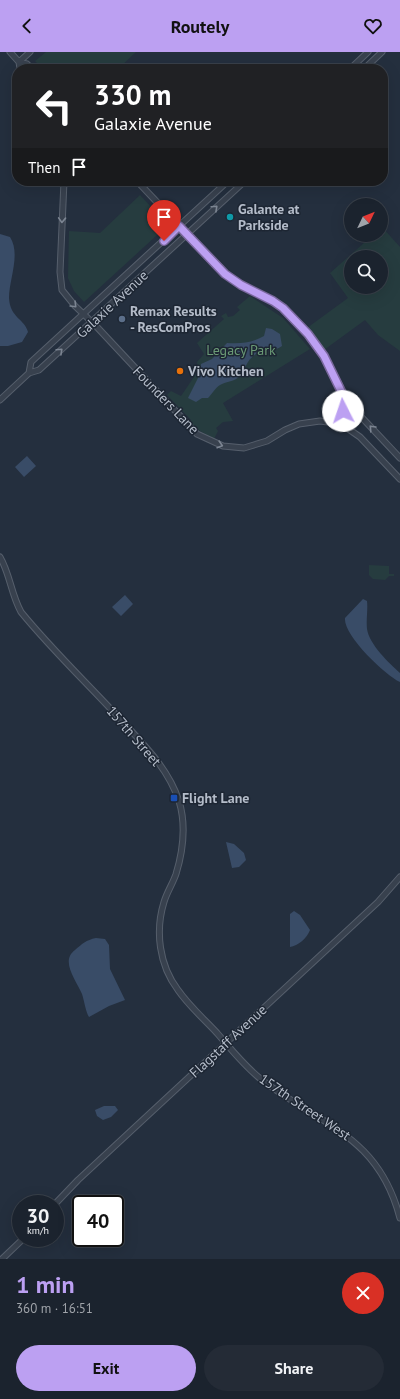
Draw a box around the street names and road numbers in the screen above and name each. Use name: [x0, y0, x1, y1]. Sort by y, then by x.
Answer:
street label: Galaxie Avenue: [72, 266, 152, 342]
street label: Founders Lane: [129, 362, 203, 438]
street label: 157th Street: [103, 702, 165, 770]
street label: Flagstaff Avenue: [186, 1001, 270, 1081]
street label: 157th Street West: [256, 1070, 354, 1144]

